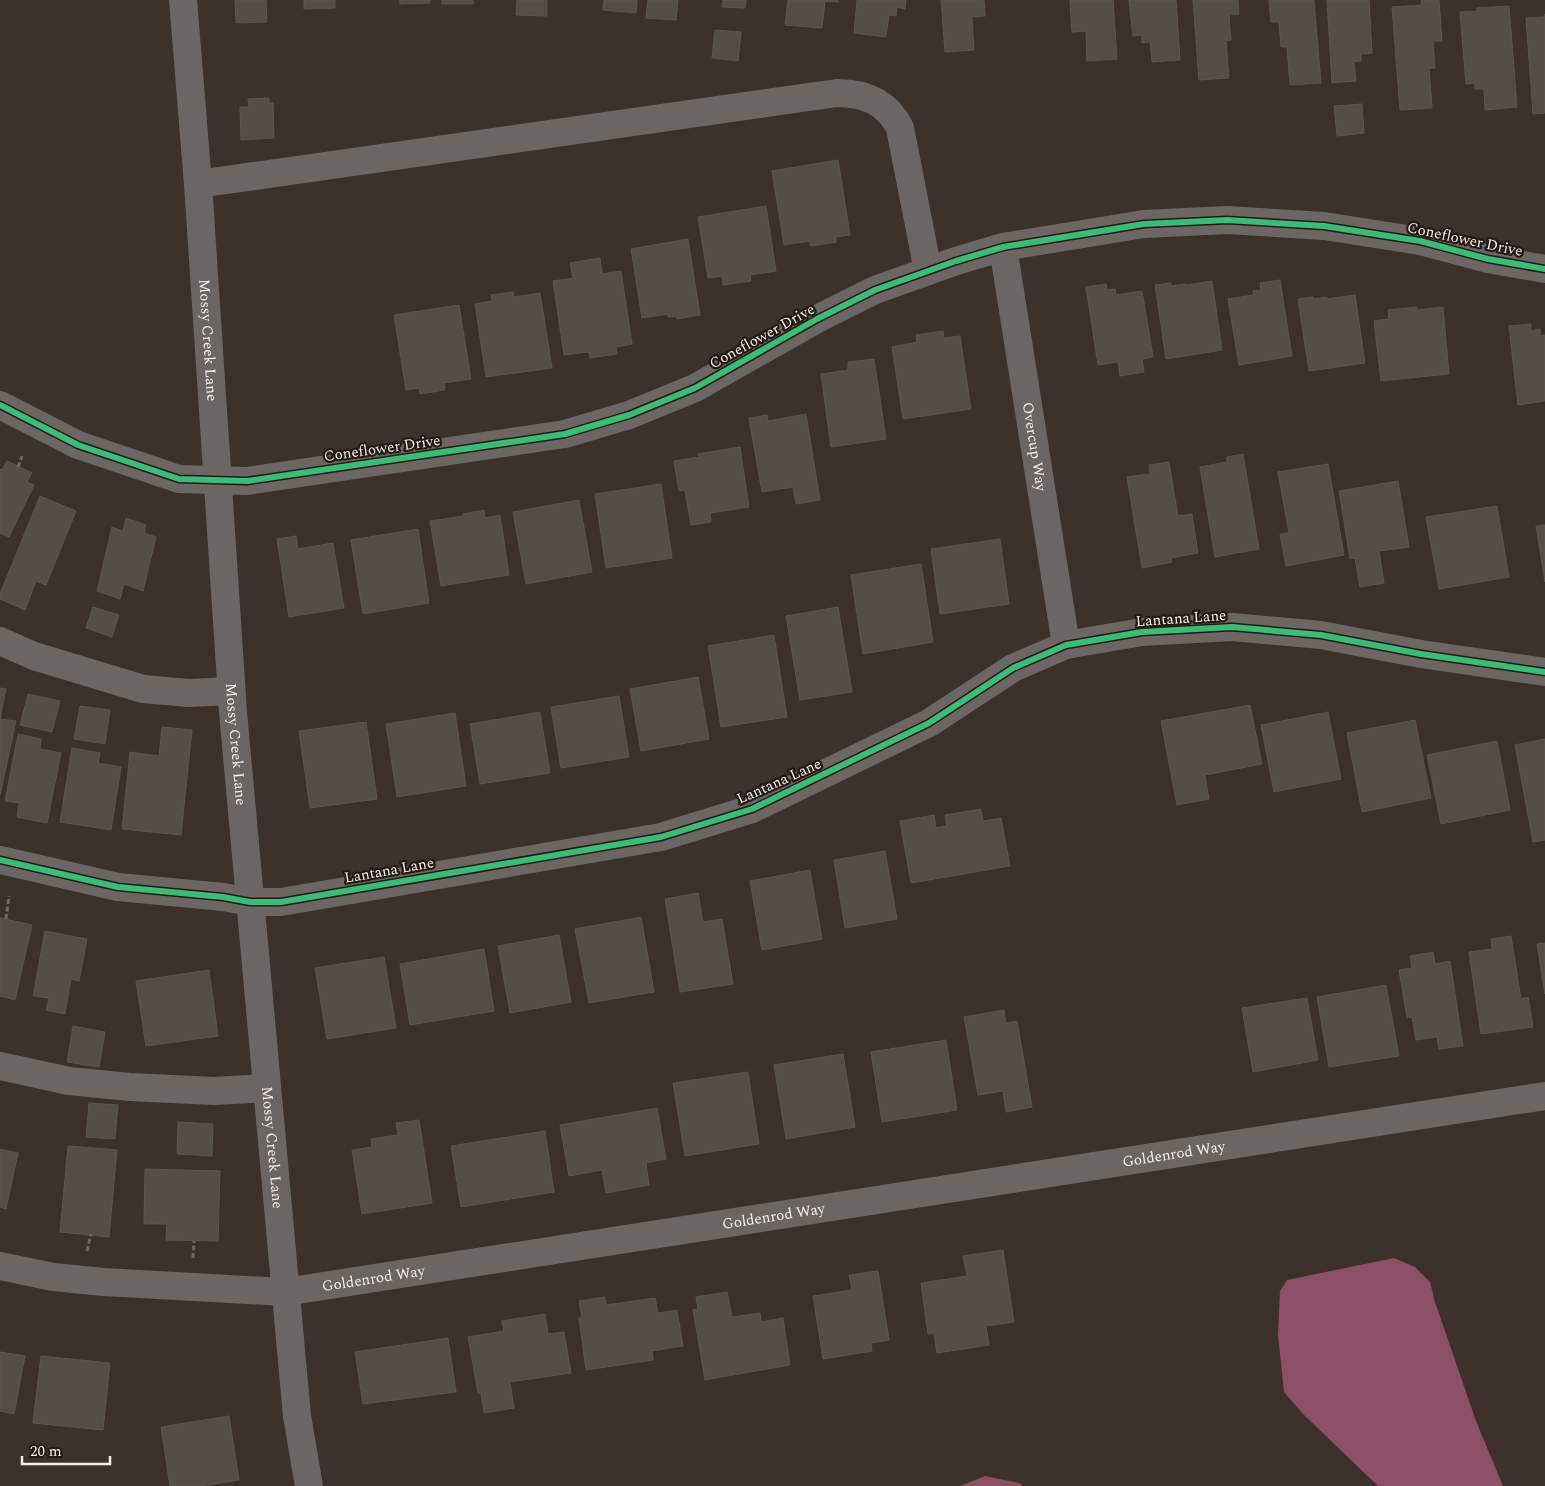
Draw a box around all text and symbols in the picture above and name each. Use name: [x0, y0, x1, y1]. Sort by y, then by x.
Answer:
street label: Coneflower Drive: [1405, 216, 1525, 263]
street label: Mossy Creek Lane: [192, 278, 223, 402]
street label: Coneflower Drive: [705, 298, 819, 375]
street label: Overcup Way: [1016, 401, 1053, 493]
street label: Coneflower Drive: [322, 429, 442, 468]
street label: Lantana Lane: [1135, 604, 1227, 633]
street label: Mossy Creek Lane: [219, 682, 252, 806]
street label: Lantana Lane: [733, 752, 825, 810]
street label: Lantana Lane: [342, 851, 436, 890]
street label: Mossy Creek Lane: [255, 1085, 289, 1210]
street label: Goldenrod Way: [1121, 1135, 1228, 1174]
street label: Goldenrod Way: [721, 1197, 827, 1236]
street label: Goldenrod Way: [320, 1259, 427, 1298]
scale bar: [22, 1434, 110, 1466]
text: 20 m: [30, 1440, 62, 1463]

